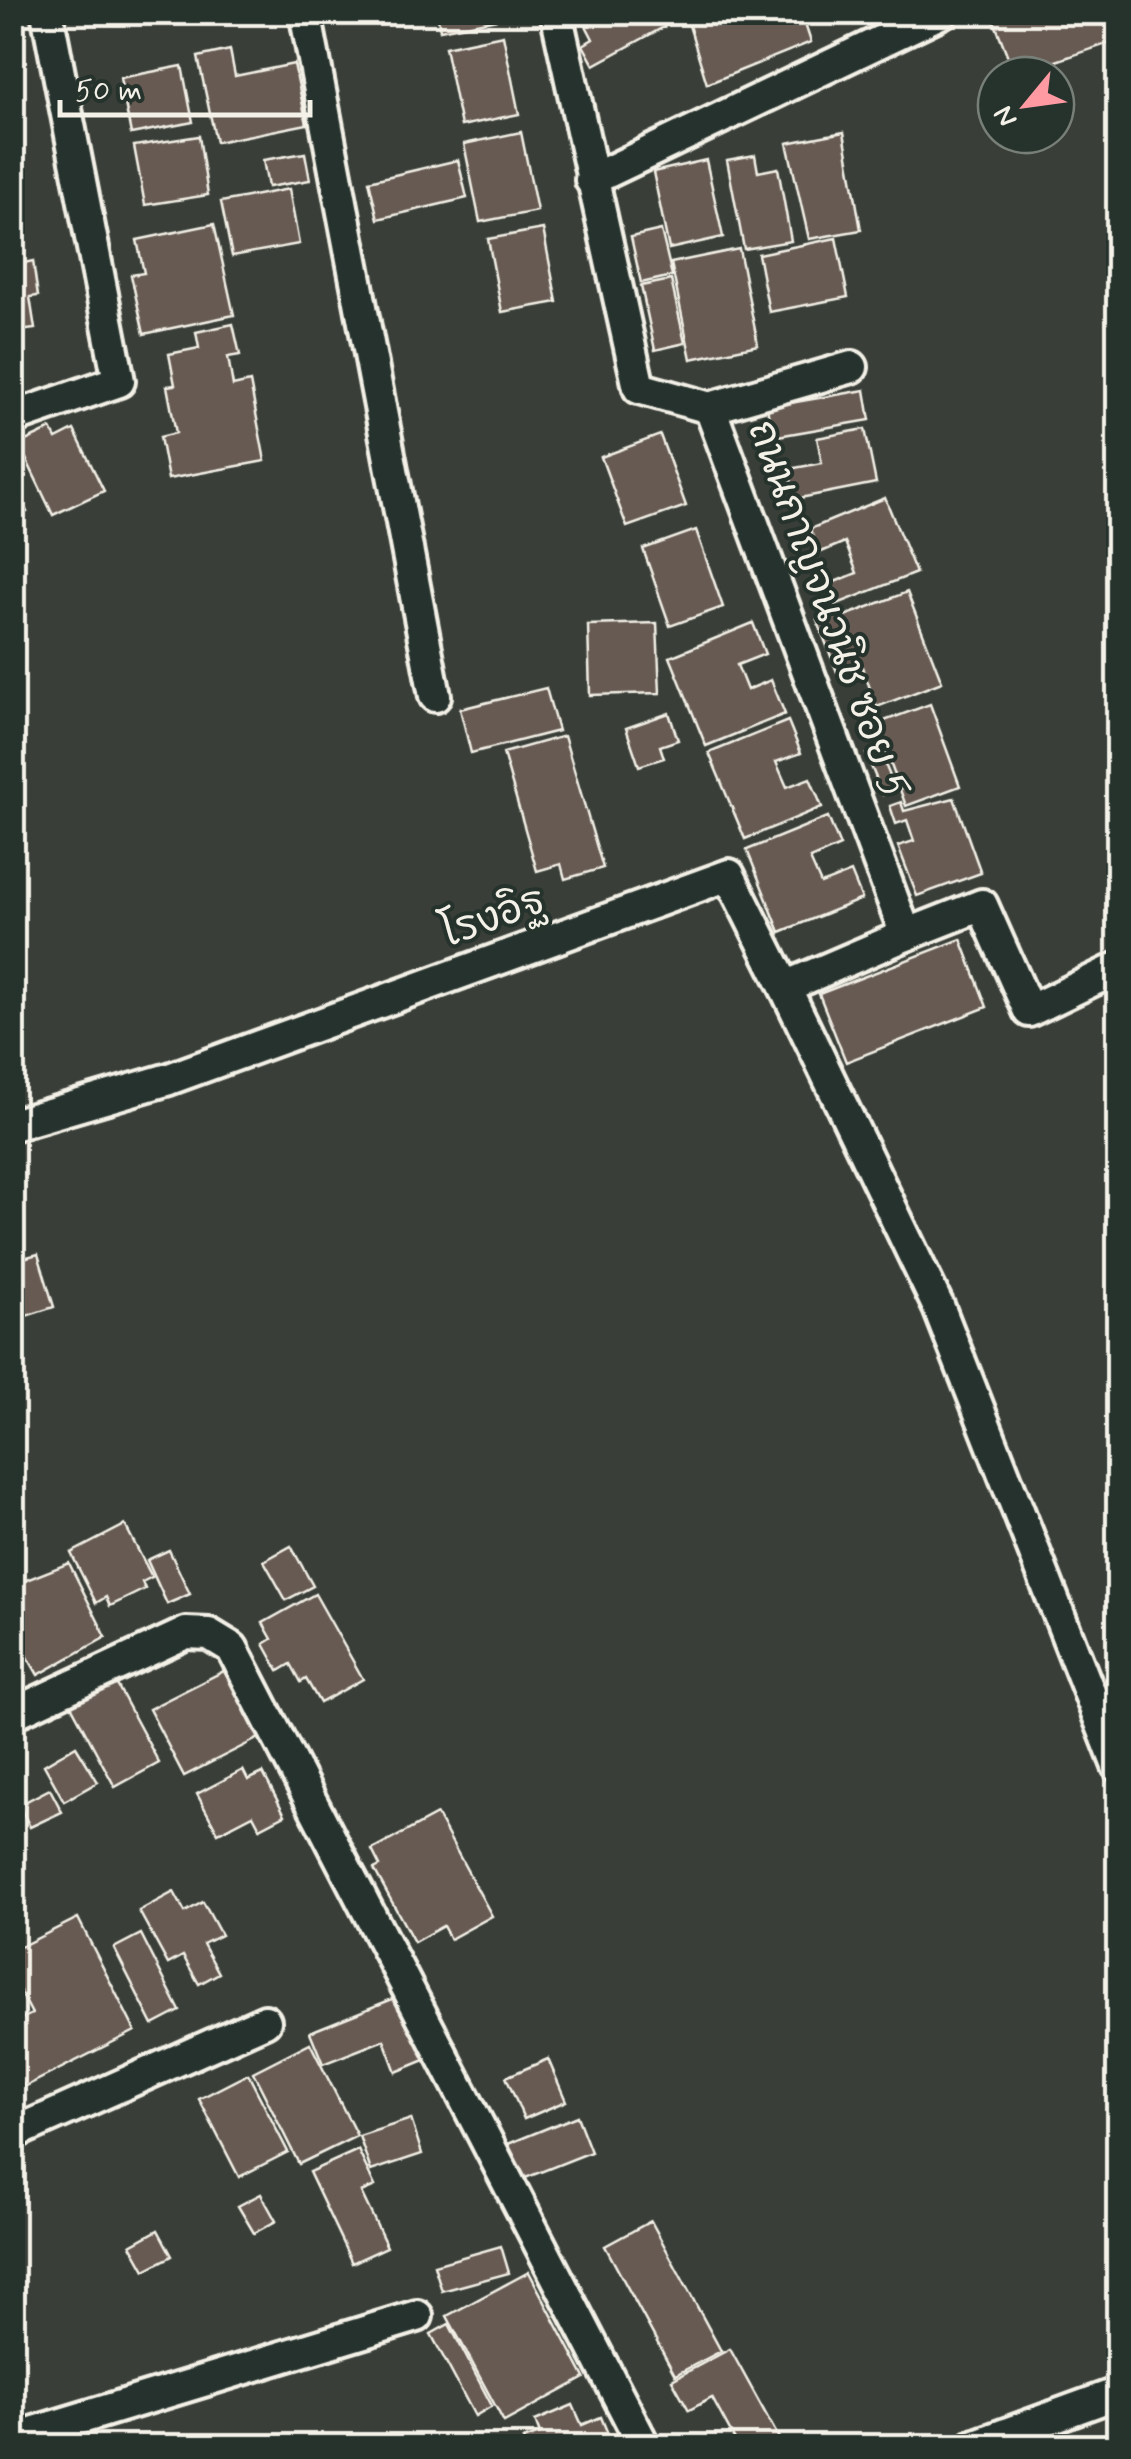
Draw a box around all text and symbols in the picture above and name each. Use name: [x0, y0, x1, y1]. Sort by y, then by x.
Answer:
scale bar: [60, 55, 310, 117]
north arrow: [976, 55, 1076, 155]
text: 50 m: [75, 72, 142, 111]
text: N: [986, 99, 1027, 133]
street label: ถนนกาญจนวนิช ซอย 5: [734, 414, 920, 806]
street label: โรงอิฐ: [434, 872, 553, 961]

